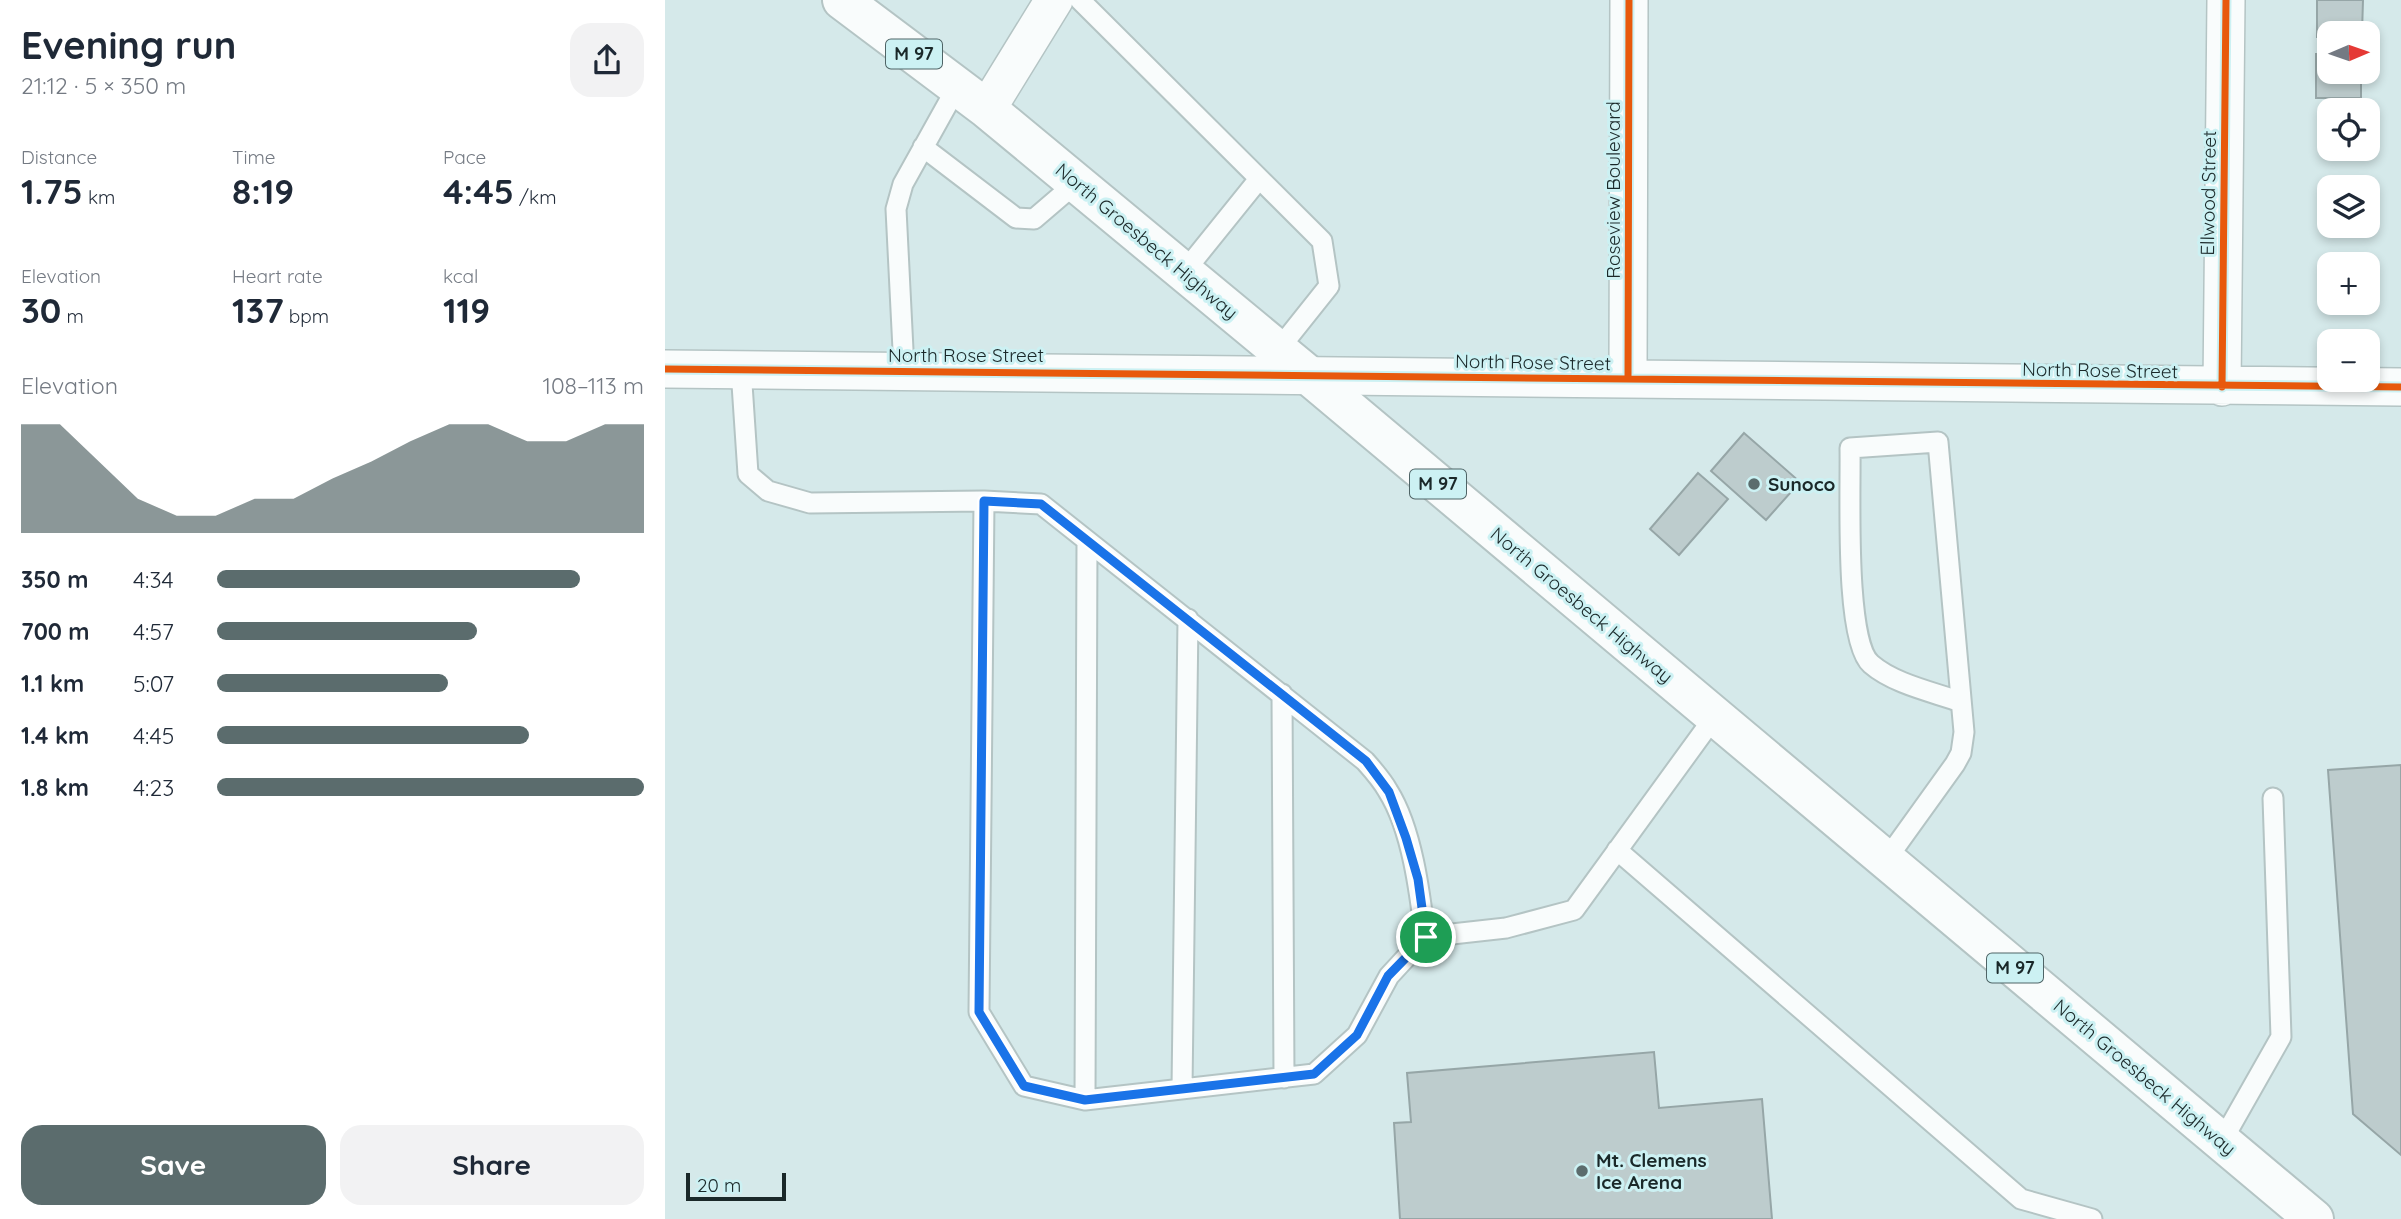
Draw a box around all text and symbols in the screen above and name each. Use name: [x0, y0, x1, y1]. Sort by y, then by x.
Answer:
text: Evening run: [21, 21, 236, 69]
north arrow: [2317, 21, 2380, 84]
map controls: [2317, 21, 2380, 392]
button: share: [570, 23, 644, 97]
road number: M 97: [886, 40, 942, 68]
text: 21:12 · 5 × 350 m: [21, 71, 186, 100]
button: locate: [2317, 98, 2380, 161]
street label: Roseview Boulevard: [1601, 101, 1625, 279]
street label: Ellwood Street: [2195, 130, 2221, 256]
text: Distance: [21, 145, 97, 169]
text: Time: [232, 145, 276, 169]
text: Pace: [443, 145, 486, 169]
street label: North Groesbeck Highway: [1051, 158, 1243, 324]
text: 1.75: [21, 169, 83, 213]
text: 8:19: [232, 169, 294, 213]
text: 4:45: [443, 169, 514, 213]
button: layers: [2317, 175, 2380, 238]
text: km: [83, 185, 115, 209]
text: /km: [514, 185, 557, 209]
button: +: [2317, 252, 2380, 315]
text: Elevation: [21, 264, 101, 288]
text: Heart rate: [232, 264, 323, 288]
text: kcal: [443, 264, 478, 288]
text: 30: [21, 288, 61, 332]
text: 137: [232, 288, 284, 332]
text: 119: [443, 288, 490, 332]
text: m: [61, 304, 84, 328]
text: bpm: [284, 304, 329, 328]
button: −: [2317, 329, 2380, 392]
street label: North Rose Street: [888, 343, 1044, 367]
street label: North Rose Street: [1455, 349, 1611, 375]
street label: North Rose Street: [2022, 357, 2178, 383]
text: Elevation: [21, 371, 118, 400]
text: 108–113 m: [542, 371, 644, 400]
road number: M 97: [1410, 470, 1466, 498]
place label: Sunoco: [1768, 472, 1836, 496]
marker: Sunoco: [1746, 476, 1762, 492]
street label: North Groesbeck Highway: [1486, 522, 1678, 688]
text: 350 m: [21, 565, 88, 594]
text: 4:34: [133, 565, 174, 594]
text: 700 m: [21, 617, 90, 646]
text: 4:57: [133, 617, 174, 646]
text: 1.1 km: [21, 669, 84, 698]
text: 5:07: [133, 669, 174, 698]
text: 1.4 km: [21, 721, 89, 750]
text: 4:45: [133, 721, 174, 750]
text: 1.8 km: [21, 773, 89, 802]
text: 4:23: [133, 773, 174, 802]
pin: [1396, 907, 1456, 967]
icon: arrive: [1407, 918, 1445, 956]
road number: M 97: [1987, 953, 2043, 982]
street label: North Groesbeck Highway: [2049, 994, 2241, 1160]
button: Save: [21, 1125, 326, 1205]
button: Share: [340, 1125, 644, 1205]
place label: Mt. Clemens Ice Arena: [1596, 1148, 1707, 1194]
marker: Mt. Clemens Ice Arena: [1574, 1163, 1590, 1179]
scale bar: [686, 1170, 786, 1202]
text: 20 m: [697, 1173, 741, 1197]

